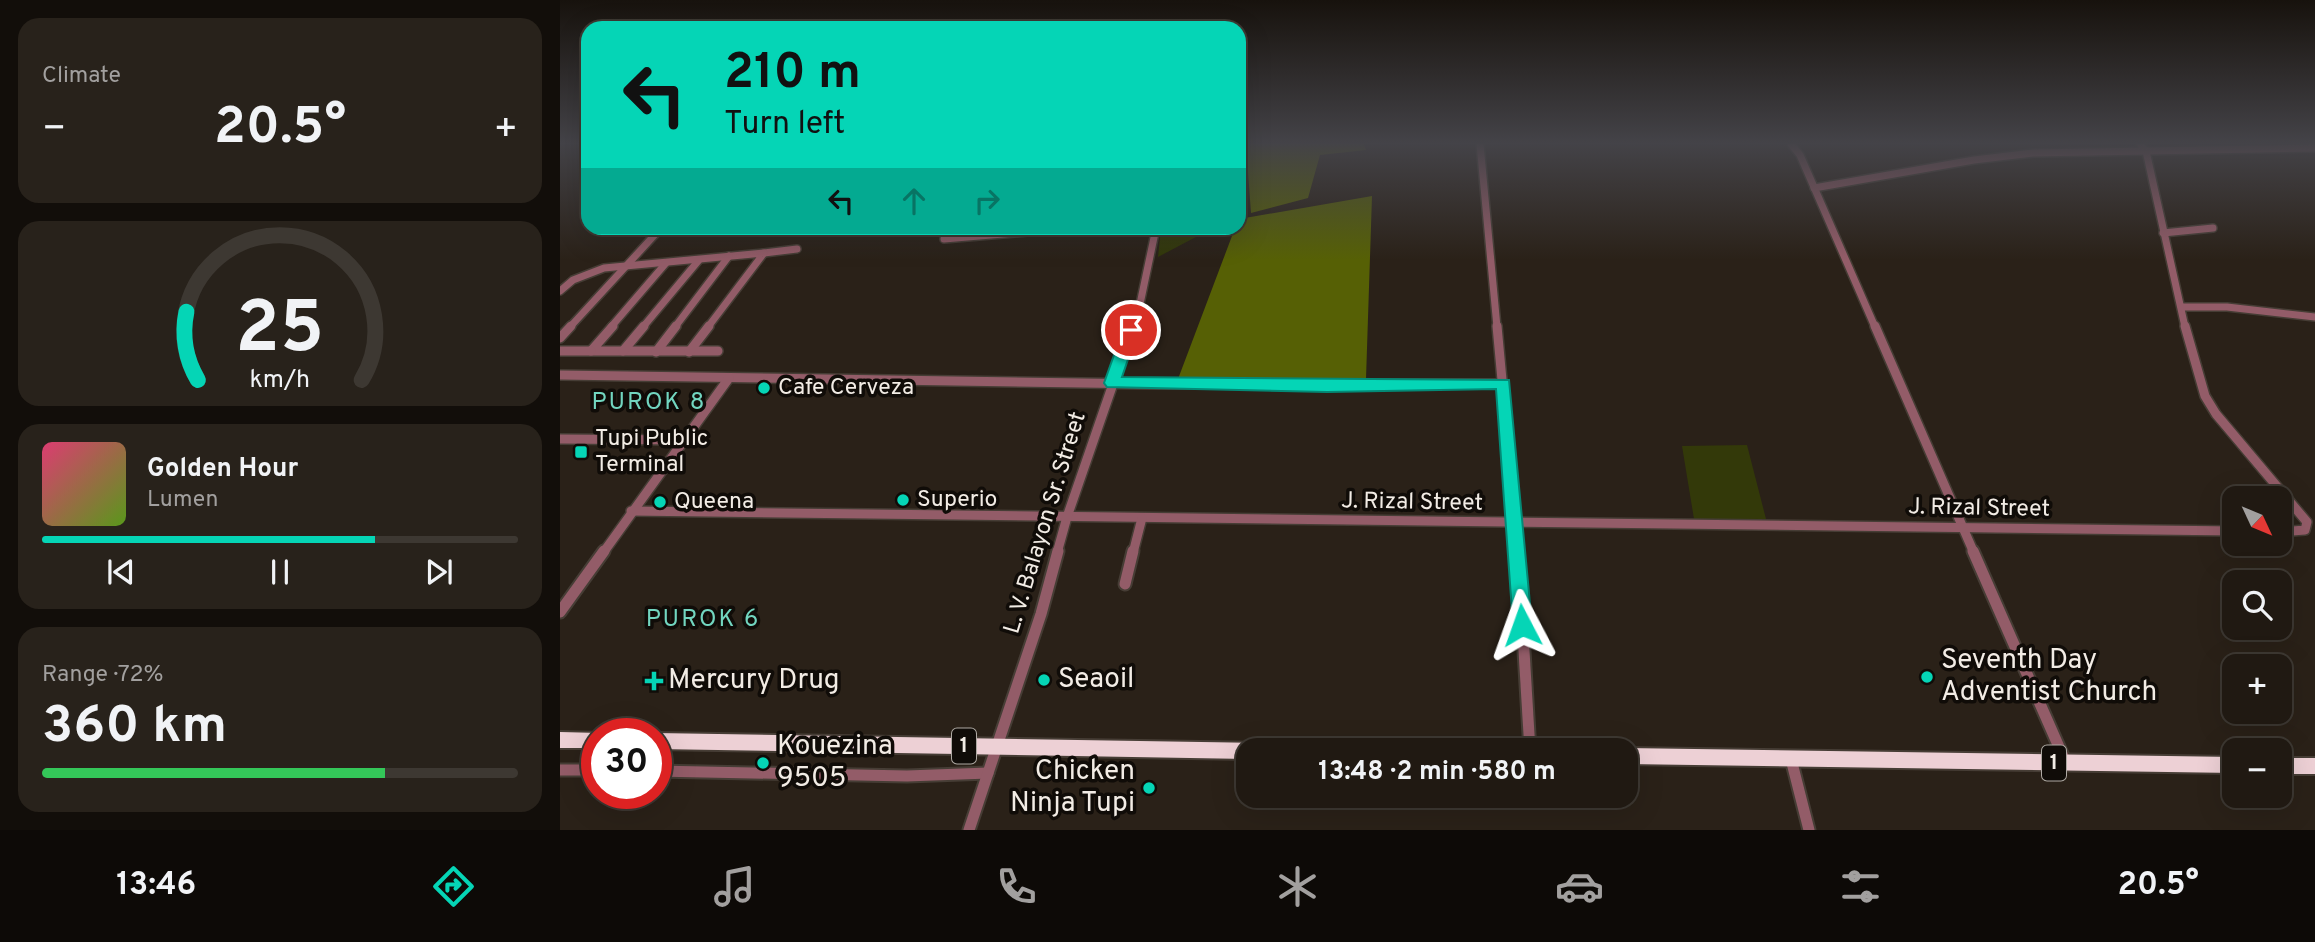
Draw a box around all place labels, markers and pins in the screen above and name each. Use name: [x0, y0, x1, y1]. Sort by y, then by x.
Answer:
pin: [1101, 300, 1161, 360]
place label: Cafe Cerveza: [778, 374, 914, 403]
marker: Cafe Cerveza: [756, 380, 772, 396]
place label: Tupi Public Terminal: [595, 425, 708, 480]
marker: Tupi Public Terminal: [573, 444, 589, 460]
place label: Superio: [917, 486, 997, 515]
place label: Queena: [674, 488, 754, 517]
marker: Superio: [895, 492, 911, 508]
marker: Queena: [652, 494, 668, 510]
place label: Seventh Day Adventist Church: [1941, 643, 2157, 711]
place label: Seaoil: [1058, 662, 1134, 698]
place label: Mercury Drug: [668, 663, 840, 699]
marker: Seventh Day Adventist Church: [1919, 669, 1935, 685]
marker: Seaoil: [1036, 672, 1052, 688]
marker: Mercury Drug: [646, 673, 662, 689]
place label: Kouezina 9505: [777, 729, 893, 797]
place label: Chicken Ninja Tupi: [1010, 754, 1135, 822]
marker: Kouezina 9505: [755, 755, 771, 771]
marker: Chicken Ninja Tupi: [1141, 780, 1157, 796]

